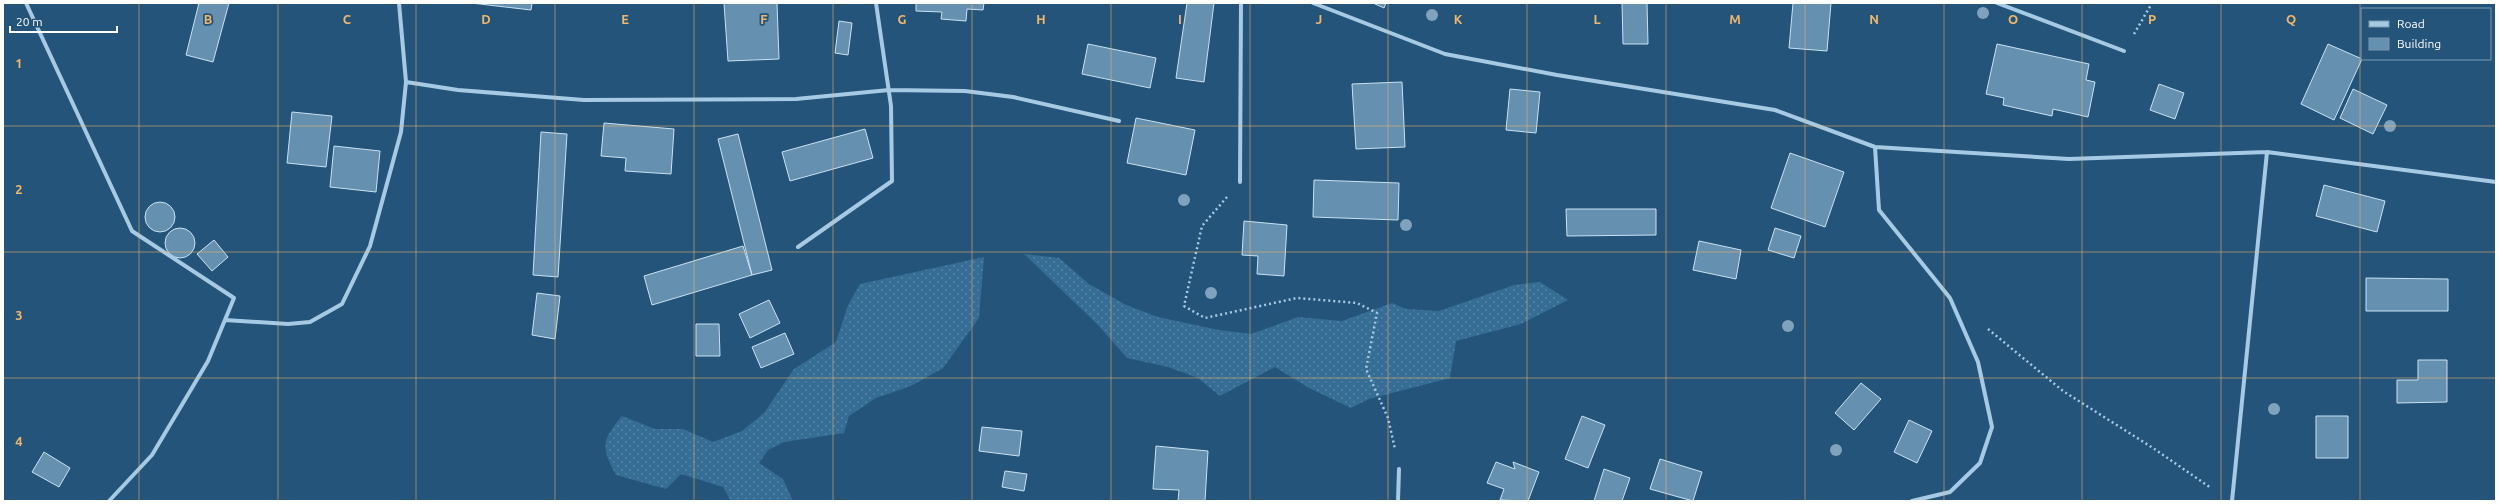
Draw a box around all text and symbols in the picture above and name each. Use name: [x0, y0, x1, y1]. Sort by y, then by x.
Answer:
scale bar: [10, 8, 117, 34]
legend: [2361, 8, 2491, 60]
text: B: [204, 12, 213, 26]
text: C: [343, 12, 352, 26]
text: D: [481, 12, 491, 26]
text: E: [621, 12, 629, 26]
text: F: [760, 12, 768, 26]
text: G: [898, 12, 907, 26]
text: H: [1036, 12, 1046, 26]
text: I: [1178, 12, 1182, 26]
text: J: [1316, 12, 1322, 26]
text: K: [1454, 12, 1463, 26]
text: L: [1593, 12, 1601, 26]
text: M: [1729, 12, 1741, 26]
text: N: [1869, 12, 1879, 26]
text: O: [2008, 12, 2018, 26]
text: P: [2148, 12, 2156, 26]
text: Q: [2286, 12, 2296, 26]
text: 20 m: [16, 15, 43, 28]
text: Road: [2397, 17, 2425, 30]
text: Building: [2397, 37, 2441, 50]
text: 1: [15, 56, 23, 70]
text: 2: [15, 182, 23, 196]
text: 3: [15, 308, 23, 322]
text: 4: [15, 434, 23, 448]

